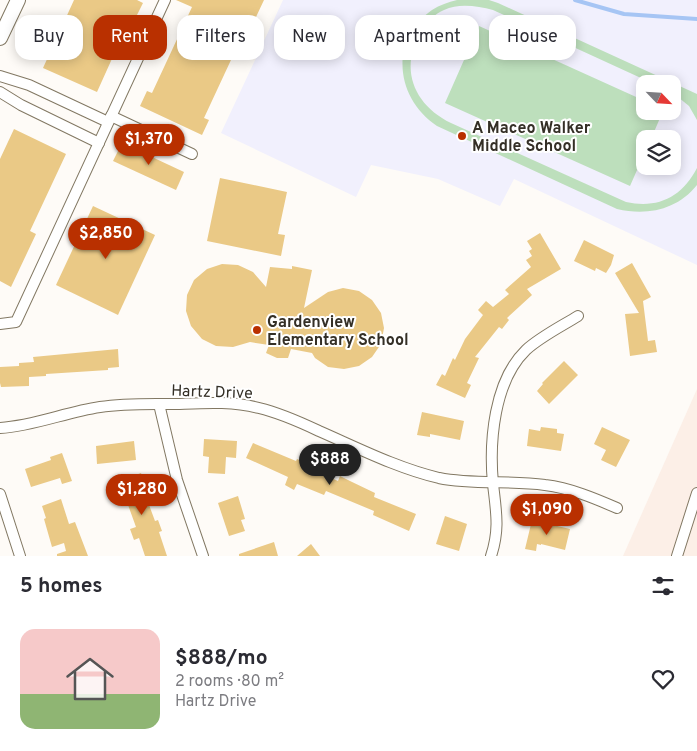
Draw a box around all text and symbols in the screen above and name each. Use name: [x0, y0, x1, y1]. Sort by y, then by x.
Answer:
chip: Buy: [15, 15, 83, 60]
chip: Rent: [93, 15, 167, 60]
chip: Filters: [177, 15, 264, 60]
chip: New: [274, 15, 345, 60]
chip: Apartment: [355, 15, 479, 60]
chip: House: [489, 15, 576, 60]
north arrow: [636, 75, 681, 120]
map controls: [636, 75, 681, 175]
place label: A Maceo Walker Middle School: [472, 119, 591, 157]
pin: $1,370: [108, 124, 190, 166]
text: $1,370: [125, 130, 173, 150]
marker: A Maceo Walker Middle School: [456, 130, 468, 142]
button: layers: [636, 130, 681, 175]
pin: $2,850: [65, 218, 147, 260]
text: $2,850: [79, 224, 133, 244]
place label: Gardenview Elementary School: [267, 313, 409, 351]
marker: Gardenview Elementary School: [251, 324, 263, 336]
street label: Hartz Drive: [171, 382, 253, 404]
pin: $888: [300, 444, 360, 486]
text: $888: [310, 450, 350, 470]
pin: $1,280: [101, 474, 183, 516]
text: $1,280: [117, 480, 167, 500]
pin: $1,090: [506, 494, 588, 536]
text: $1,090: [521, 500, 573, 520]
icon: filters: [649, 572, 677, 600]
text: 5 homes: [20, 573, 103, 600]
text: $888/mo: [175, 645, 268, 672]
icon: home: [60, 649, 120, 709]
icon: heart: [649, 665, 677, 693]
text: 2 rooms · 80 m²: [175, 672, 284, 692]
text: Hartz Drive: [175, 692, 256, 712]

